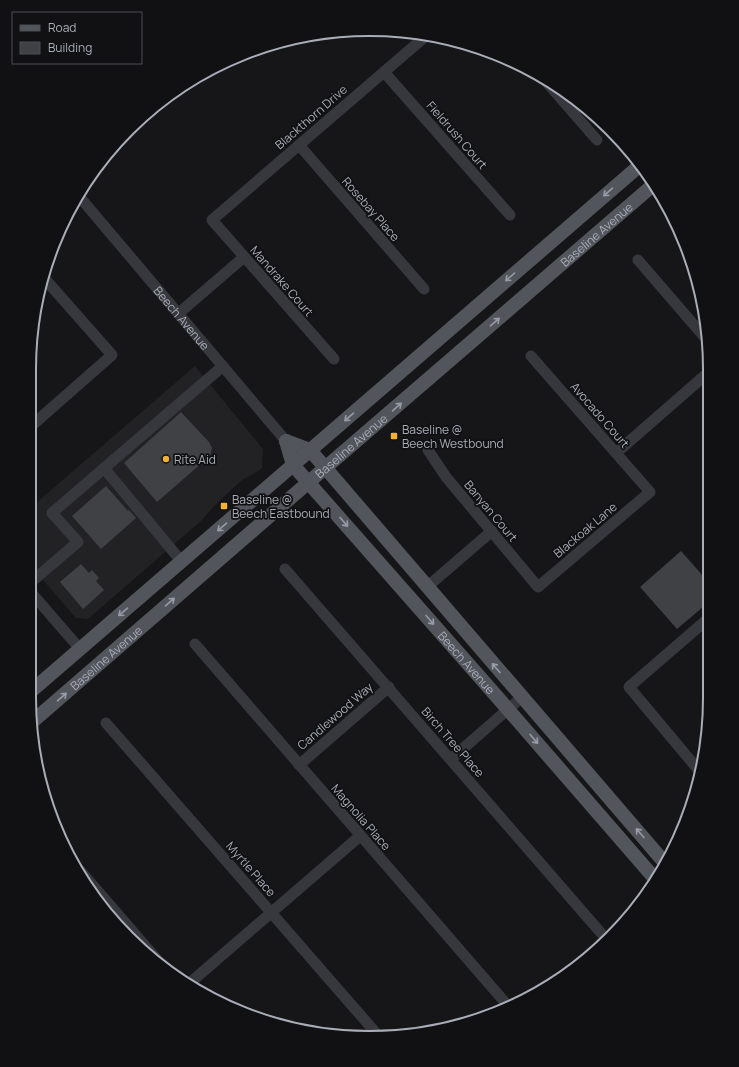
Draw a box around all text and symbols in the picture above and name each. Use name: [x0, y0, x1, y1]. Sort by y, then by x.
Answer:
legend: [12, 12, 142, 64]
text: Road: [48, 19, 76, 36]
text: Building: [48, 39, 92, 56]
street label: Blackthorn Drive: [271, 81, 351, 153]
street label: Fieldrush Court: [423, 97, 491, 173]
street label: Rosebay Place: [338, 173, 404, 245]
one-way arrow: [603, 188, 613, 197]
street label: Baseline Avenue: [556, 198, 636, 270]
street label: Mandrake Court: [246, 242, 318, 320]
one-way arrow: [505, 273, 515, 282]
street label: Beech Avenue: [150, 282, 214, 353]
one-way arrow: [490, 317, 501, 326]
street label: Avocado Court: [567, 379, 633, 452]
one-way arrow: [392, 402, 402, 411]
street label: Baseline Avenue: [311, 410, 391, 482]
one-way arrow: [344, 412, 354, 421]
place label: Baseline @ Beech Westbound: [402, 421, 504, 452]
marker: Baseline @ Beech Westbound: [389, 431, 399, 441]
place label: Rite Aid: [174, 451, 216, 468]
marker: Rite Aid: [161, 454, 171, 464]
street label: Banyan Court: [460, 477, 522, 545]
place label: Baseline @ Beech Eastbound: [232, 491, 330, 522]
street label: Blackoak Lane: [550, 498, 620, 562]
marker: Baseline @ Beech Eastbound: [219, 501, 229, 511]
one-way arrow: [340, 517, 349, 527]
one-way arrow: [216, 523, 227, 532]
one-way arrow: [165, 597, 175, 606]
one-way arrow: [118, 608, 128, 617]
one-way arrow: [425, 614, 434, 625]
street label: Baseline Avenue: [66, 621, 146, 694]
street label: Beech Avenue: [434, 627, 499, 698]
one-way arrow: [492, 662, 501, 673]
street label: Candlewood Way: [294, 678, 377, 754]
one-way arrow: [56, 692, 67, 701]
street label: Birch Tree Place: [418, 703, 488, 781]
one-way arrow: [529, 733, 538, 744]
street label: Magnolia Place: [327, 780, 395, 854]
one-way arrow: [636, 828, 645, 838]
street label: Myrtle Place: [222, 838, 280, 900]

